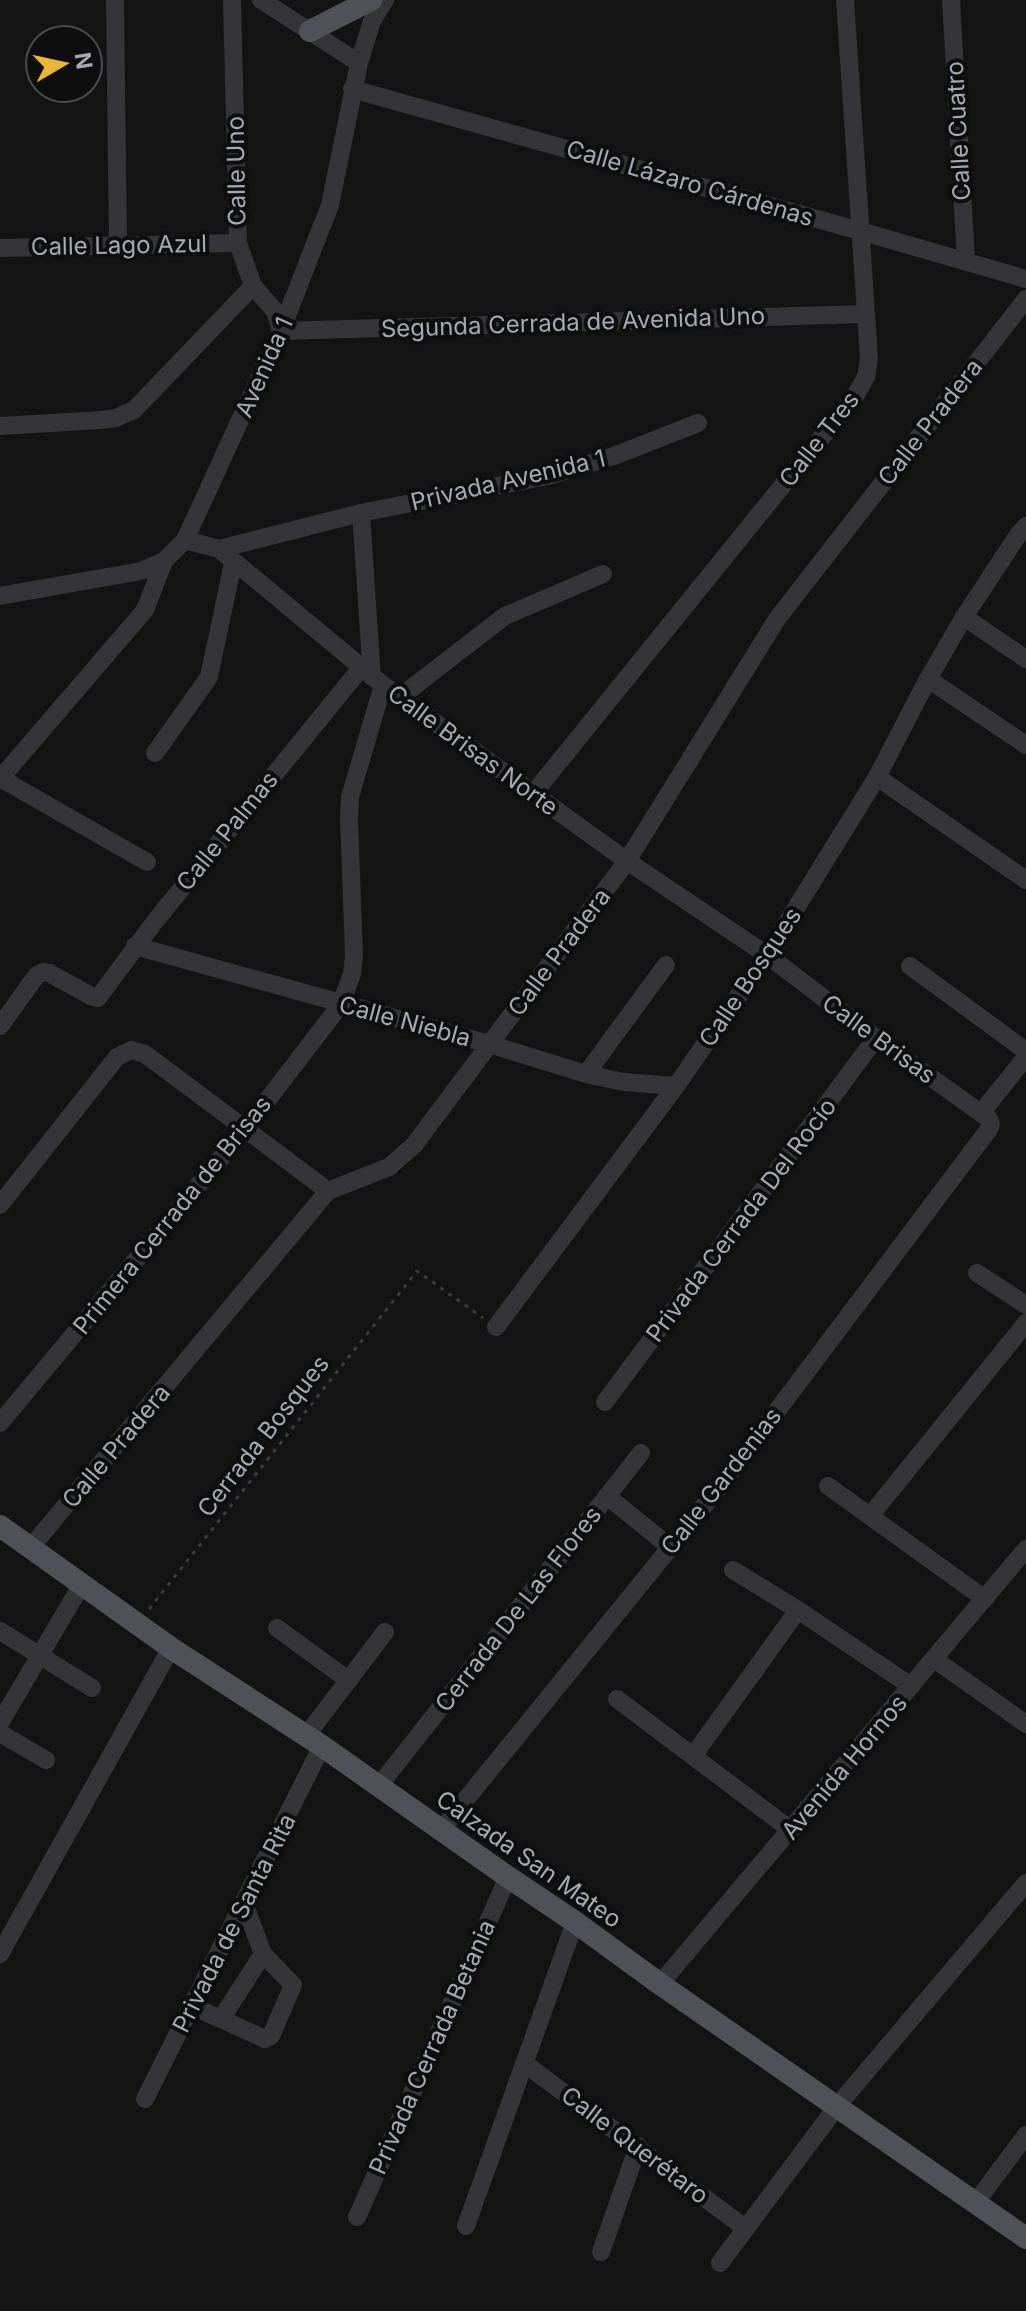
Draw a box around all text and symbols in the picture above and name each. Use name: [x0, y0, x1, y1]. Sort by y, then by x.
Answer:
north arrow: [24, 24, 104, 104]
text: N: [70, 51, 98, 71]
street label: Calle Cuatro: [940, 61, 976, 201]
street label: Calle Uno: [221, 116, 251, 226]
street label: Calle Lázaro Cárdenas: [563, 134, 817, 232]
street label: Calle Lago Azul: [31, 229, 207, 261]
street label: Segunda Cerrada de Avenida Uno: [380, 301, 766, 343]
street label: Avenida 1: [229, 312, 299, 422]
street label: Calle Pradera: [872, 353, 988, 491]
street label: Calle Tres: [773, 386, 865, 492]
street label: Privada Avenida 1: [408, 443, 608, 517]
street label: Calle Brisas Norte: [382, 679, 564, 821]
street label: Calle Palmas: [170, 765, 284, 897]
street label: Calle Pradera: [502, 882, 616, 1022]
street label: Calle Bosques: [693, 902, 807, 1052]
street label: Calle Brisas: [817, 988, 941, 1090]
street label: Calle Niebla: [336, 989, 474, 1053]
street label: Primera Cerrada de Brisas: [67, 1090, 277, 1340]
street label: Privada Cerrada Del Rocío: [640, 1092, 842, 1348]
street label: Cerrada Bosques: [191, 1350, 335, 1522]
street label: Calle Pradera: [56, 1378, 176, 1514]
street label: Calle Gardenias: [655, 1402, 787, 1560]
street label: Cerrada De Las Flores: [429, 1501, 607, 1717]
street label: Avenida Hornos: [775, 1689, 913, 1845]
street label: Calzada San Mateo: [431, 1784, 627, 1934]
street label: Privada de Santa Rita: [166, 1809, 302, 2037]
street label: Privada Cerrada Betania: [363, 1915, 501, 2179]
street label: Calle Querétaro: [556, 2080, 714, 2210]

